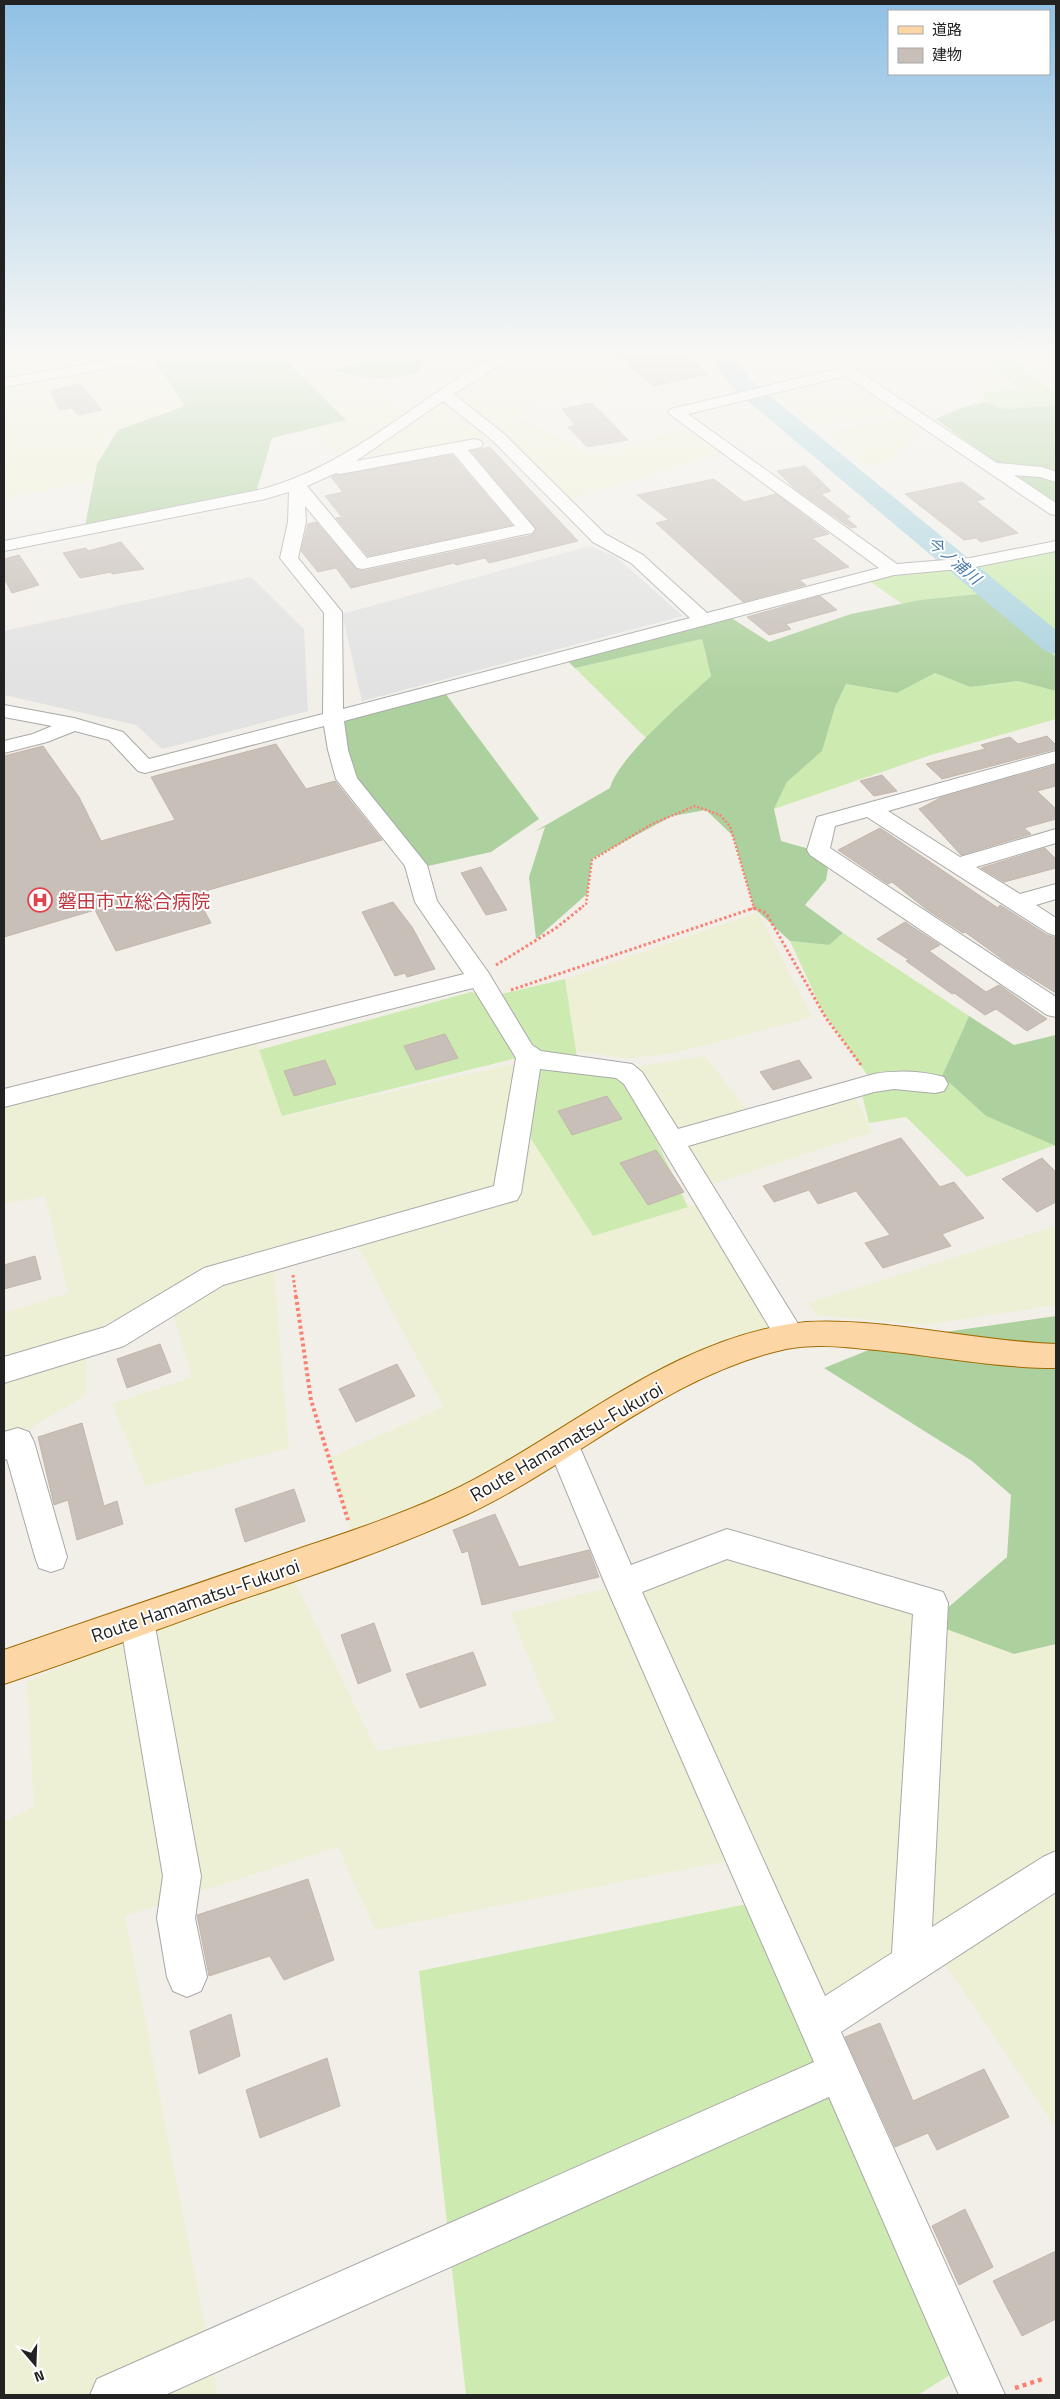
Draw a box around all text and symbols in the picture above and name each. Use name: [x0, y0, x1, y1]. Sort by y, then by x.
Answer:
legend: [888, 10, 1050, 75]
text: 道路: [932, 18, 962, 41]
text: 建物: [932, 43, 962, 66]
water label: 今ノ浦川: [922, 530, 988, 591]
place label: 磐田市立総合病院: [58, 886, 210, 915]
hospital icon: 磐田市立総合病院: [27, 887, 53, 913]
street label: Route Hamamatsu-Fukuroi: [464, 1374, 668, 1508]
street label: Route Hamamatsu-Fukuroi: [87, 1551, 303, 1649]
north arrow: [10, 2339, 60, 2389]
text: N: [31, 2365, 47, 2388]

